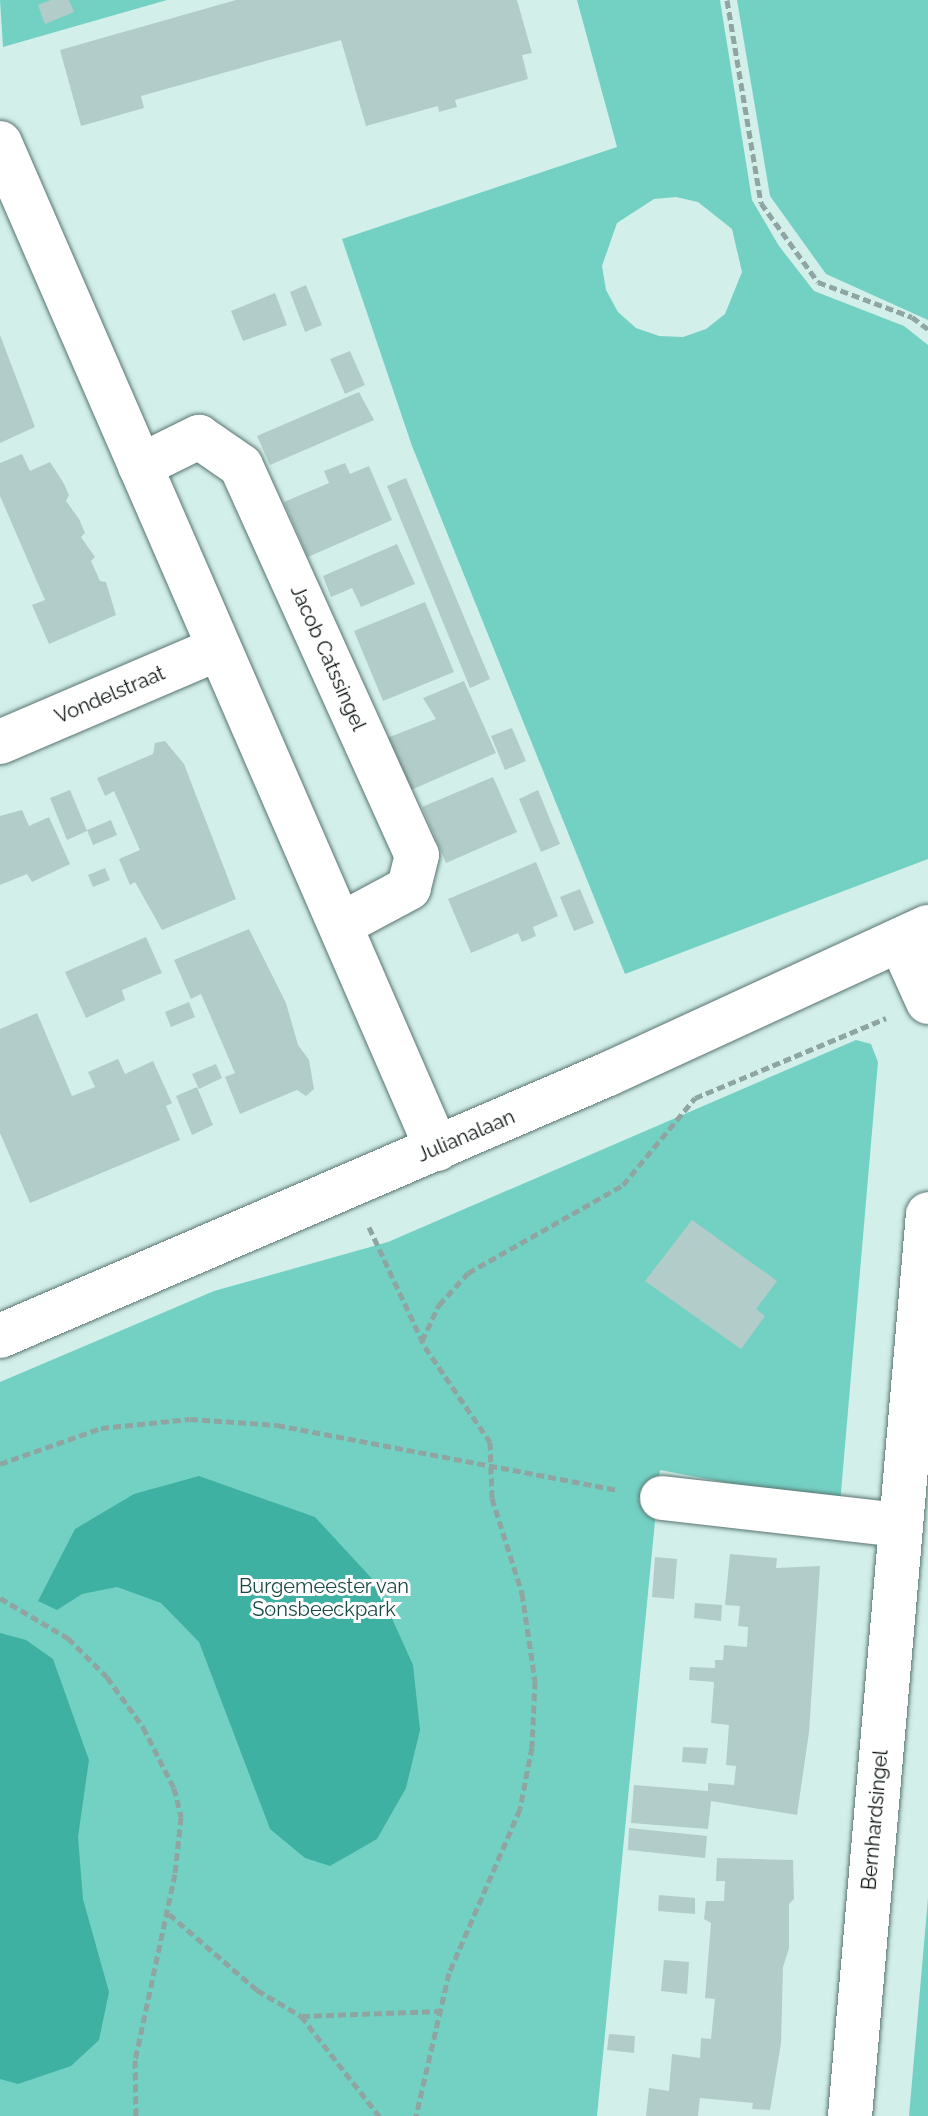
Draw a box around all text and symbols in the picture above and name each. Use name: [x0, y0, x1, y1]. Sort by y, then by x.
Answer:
street label: Jacob Catssingel: [285, 582, 371, 734]
street label: Vondelstraat: [51, 661, 169, 729]
street label: Julianalaan: [414, 1105, 518, 1167]
park label: Burgemeester van Sonsbeeckpark: [239, 1574, 409, 1621]
street label: Bernhardsingel: [857, 1749, 893, 1891]

